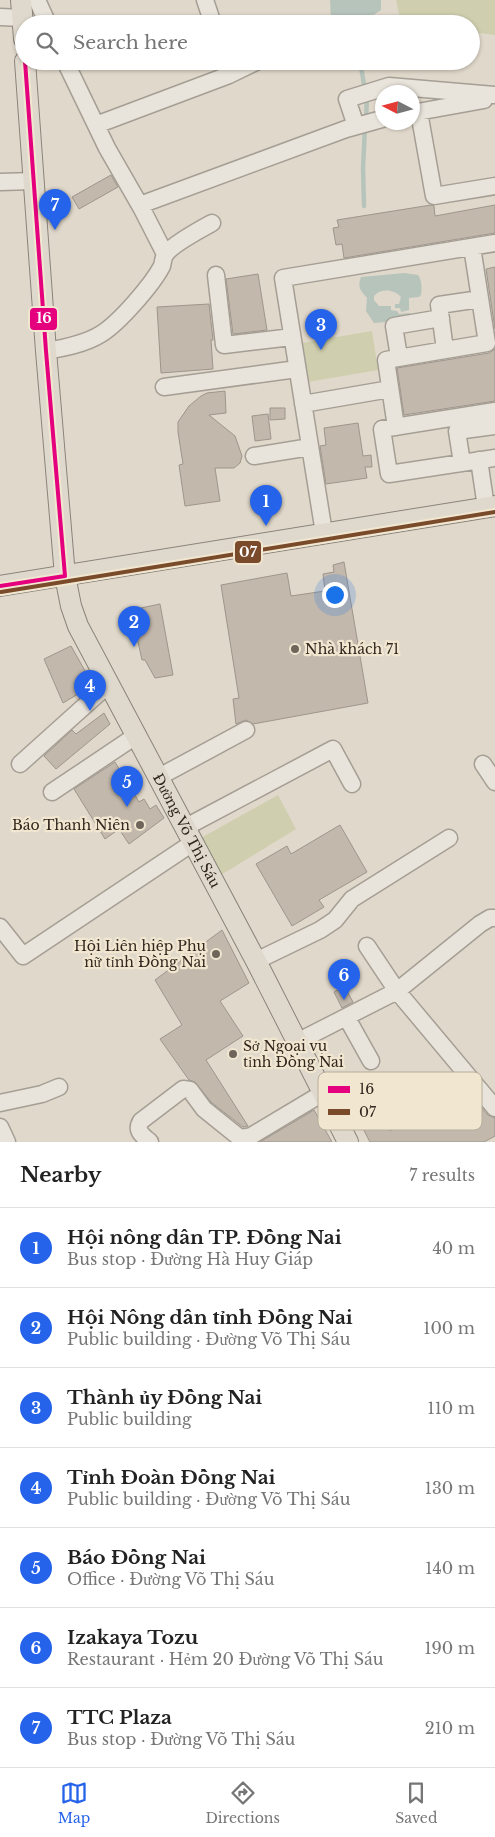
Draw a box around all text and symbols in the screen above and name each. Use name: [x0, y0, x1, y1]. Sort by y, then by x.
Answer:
search box: [15, 15, 480, 70]
icon: search: [33, 29, 61, 57]
text: Search here: [73, 31, 188, 54]
north arrow: [375, 85, 420, 130]
pin: 7: [39, 189, 71, 230]
line badge: 16: [29, 307, 58, 331]
text: 16: [36, 309, 52, 327]
pin: 3: [305, 309, 337, 350]
pin: 1: [250, 485, 282, 526]
line badge: 07: [234, 540, 262, 564]
text: 07: [239, 543, 258, 561]
your location: [322, 582, 348, 608]
pin: 2: [118, 606, 150, 647]
place label: Nhà khách 71: [305, 640, 399, 658]
marker: Nhà khách 71: [289, 643, 301, 655]
pin: 4: [74, 670, 106, 711]
pin: 5: [111, 766, 143, 807]
street label: Đường Võ Thị Sáu: [149, 770, 225, 891]
place label: Báo Thanh Niên: [12, 816, 130, 834]
marker: Báo Thanh Niên: [134, 819, 146, 831]
place label: Hội Liên hiệp Phụ nữ tỉnh Đồng Nai: [74, 937, 207, 971]
marker: Hội Liên hiệp Phụ nữ tỉnh Đồng Nai: [210, 948, 222, 960]
pin: 6: [328, 959, 360, 1000]
place label: Sở Ngoại vụ tỉnh Đồng Nai: [243, 1037, 344, 1071]
marker: Sở Ngoại vụ tỉnh Đồng Nai: [227, 1048, 239, 1060]
legend: [318, 1072, 482, 1130]
text: 16: [359, 1080, 374, 1098]
text: 07: [359, 1103, 377, 1121]
text: Nearby: [20, 1162, 101, 1188]
text: 7 results: [409, 1165, 475, 1185]
text: Hội nông dân TP. Đồng Nai: [67, 1226, 342, 1249]
text: 1: [33, 1238, 39, 1258]
text: 40 m: [432, 1238, 475, 1258]
text: Bus stop · Đường Hà Huy Giáp: [67, 1249, 313, 1269]
text: Hội Nông dân tỉnh Đồng Nai: [67, 1306, 353, 1329]
text: 2: [31, 1318, 41, 1338]
text: 100 m: [423, 1318, 475, 1338]
text: Public building · Đường Võ Thị Sáu: [67, 1329, 350, 1349]
text: Thành ủy Đồng Nai: [67, 1386, 262, 1409]
text: 3: [31, 1398, 41, 1418]
text: 110 m: [428, 1398, 475, 1418]
text: Public building: [67, 1409, 192, 1429]
text: Tỉnh Đoàn Đồng Nai: [67, 1466, 275, 1489]
text: 4: [31, 1478, 41, 1498]
text: 130 m: [425, 1478, 475, 1498]
text: Public building · Đường Võ Thị Sáu: [67, 1489, 350, 1509]
text: Báo Đồng Nai: [67, 1546, 206, 1569]
text: 5: [31, 1558, 41, 1578]
text: 140 m: [425, 1558, 475, 1578]
text: Office · Đường Võ Thị Sáu: [67, 1569, 274, 1589]
text: Izakaya Tozu: [67, 1626, 198, 1649]
text: 6: [31, 1638, 41, 1658]
text: 190 m: [424, 1638, 475, 1658]
text: Restaurant · Hẻm 20 Đường Võ Thị Sáu: [67, 1649, 384, 1669]
text: TTC Plaza: [67, 1706, 172, 1729]
text: 7: [32, 1718, 40, 1738]
text: 210 m: [425, 1718, 475, 1738]
text: Bus stop · Đường Võ Thị Sáu: [67, 1729, 295, 1749]
tab: Map: [58, 1779, 90, 1827]
tab: Directions: [205, 1779, 280, 1827]
tab: Saved: [395, 1779, 437, 1827]

